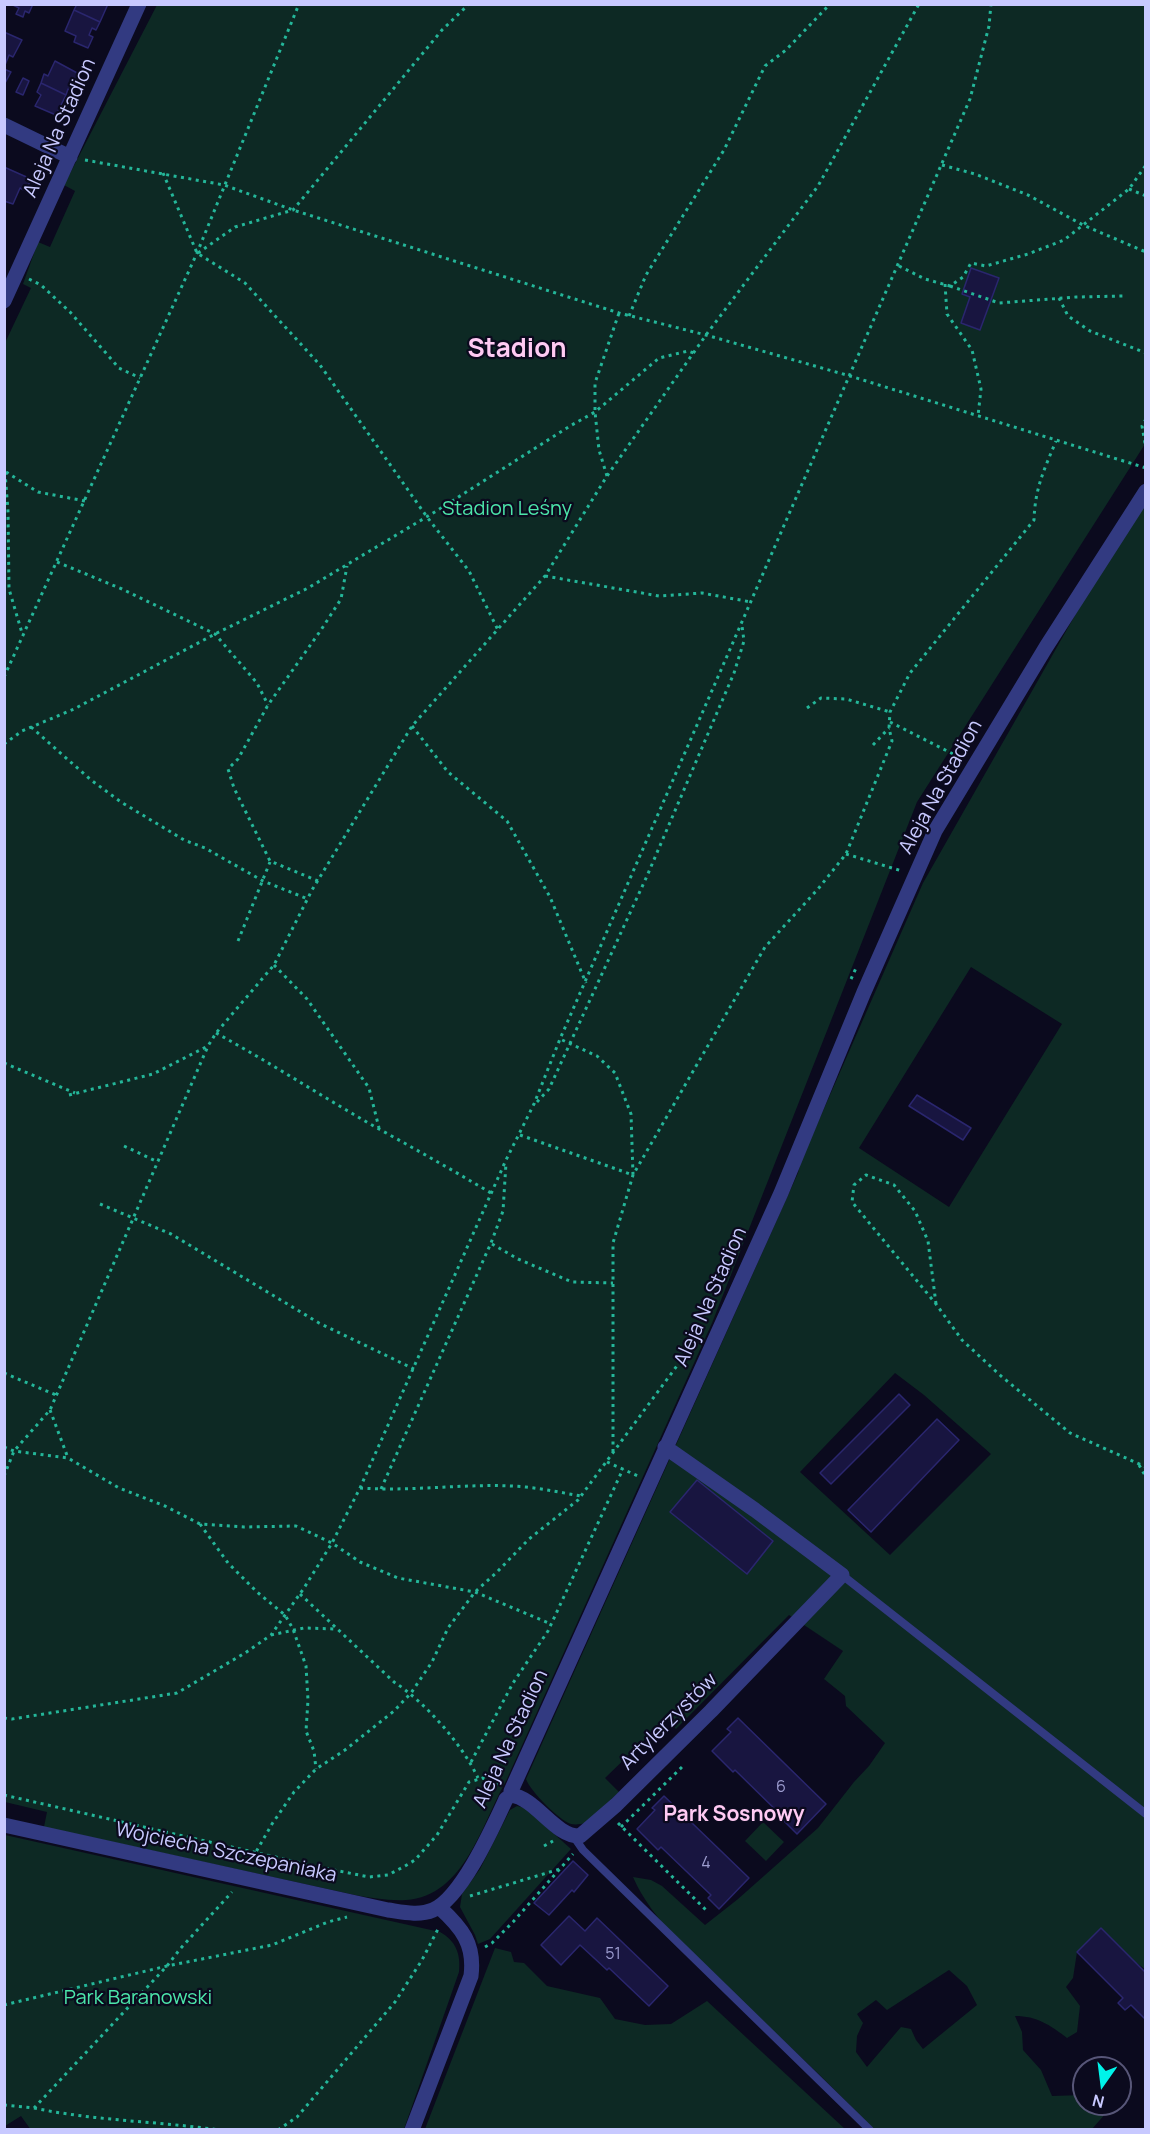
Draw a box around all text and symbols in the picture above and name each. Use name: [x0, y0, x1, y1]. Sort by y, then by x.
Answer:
street label: Aleja Na Stadion: [19, 55, 101, 201]
district label: Stadion: [468, 334, 566, 366]
park label: Stadion Leśny: [442, 497, 572, 521]
street label: Aleja Na Stadion: [894, 716, 988, 858]
street label: Aleja Na Stadion: [670, 1224, 752, 1370]
street label: Aleja Na Stadion: [469, 1666, 553, 1812]
street label: Artylerzystów: [615, 1668, 723, 1776]
house number: 6: [776, 1778, 786, 1798]
district label: Park Sosnowy: [663, 1802, 805, 1828]
street label: Wojciecha Szczepaniaka: [113, 1818, 339, 1888]
house number: 4: [701, 1854, 711, 1874]
house number: 51: [605, 1945, 621, 1965]
park label: Park Baranowski: [64, 1986, 212, 2010]
north arrow: [1072, 2056, 1132, 2116]
text: N: [1090, 2089, 1106, 2114]

